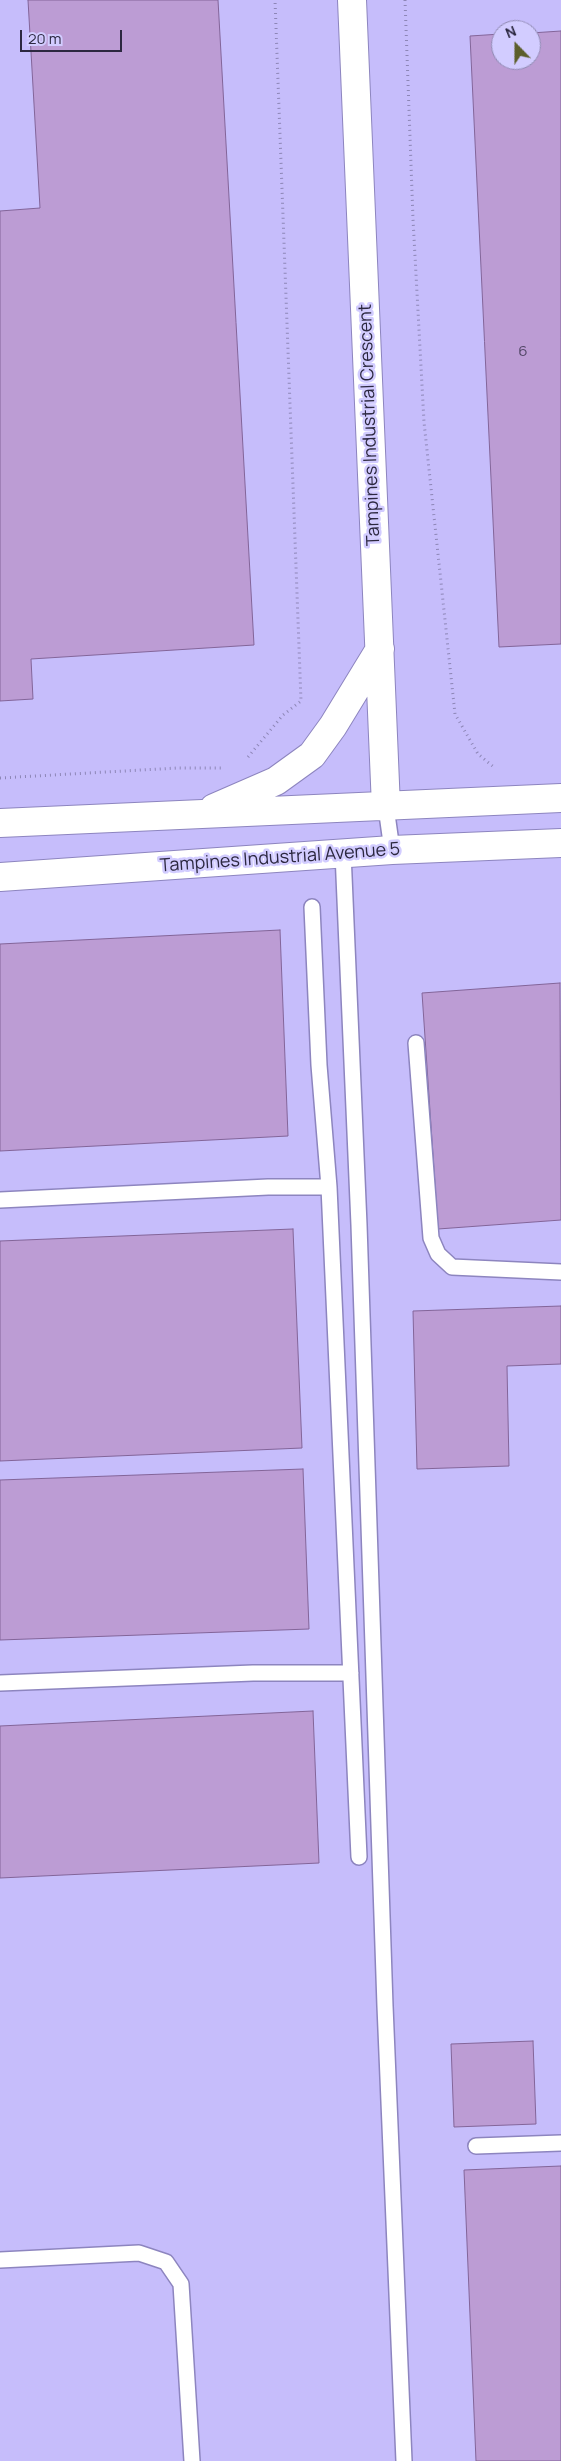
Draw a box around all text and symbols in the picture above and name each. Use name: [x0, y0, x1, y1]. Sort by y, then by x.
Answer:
scale bar: [22, 20, 125, 52]
north arrow: [491, 20, 541, 70]
text: N: [502, 21, 519, 42]
text: 20 m: [28, 28, 61, 49]
street label: Tampines Industrial Crescent: [355, 304, 385, 546]
house number: 6: [518, 343, 528, 361]
street label: Tampines Industrial Avenue 5: [159, 839, 401, 877]

